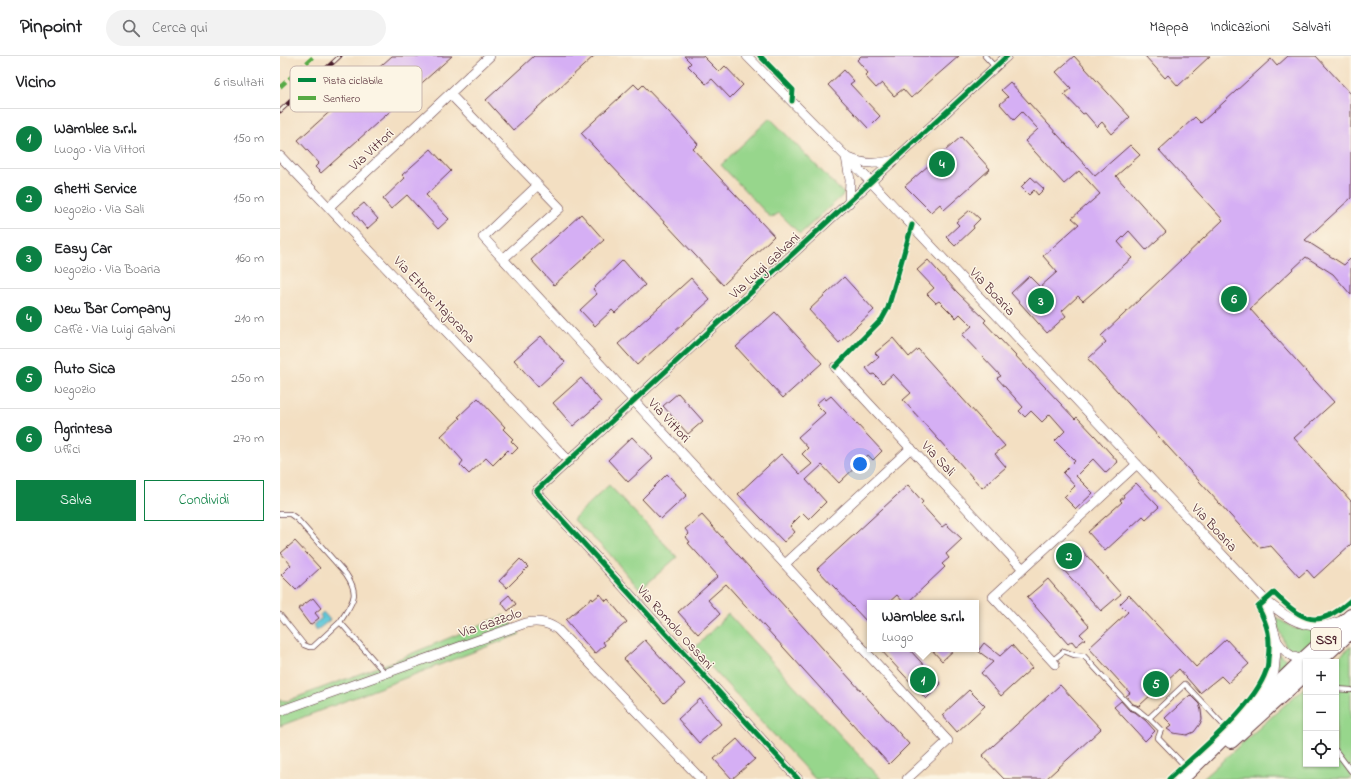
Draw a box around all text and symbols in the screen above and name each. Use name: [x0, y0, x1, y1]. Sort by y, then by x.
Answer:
search box: [106, 10, 386, 46]
text: Pinpoint: [20, 14, 82, 41]
icon: search: [120, 17, 142, 39]
text: Cerca qui: [152, 17, 208, 39]
text: Mappa: [1150, 17, 1188, 38]
text: Indicazioni: [1210, 17, 1270, 38]
text: Salvati: [1292, 17, 1331, 38]
legend: [290, 66, 422, 112]
text: Vicino: [16, 70, 56, 95]
text: 6 risultati: [214, 73, 264, 92]
text: Pista ciclabile: [323, 73, 383, 89]
text: Sentiero: [323, 91, 360, 107]
text: Wamblee s.r.l.: [54, 118, 137, 140]
street label: Via Vittori: [344, 124, 399, 177]
text: 1: [27, 129, 31, 148]
text: 150 m: [233, 129, 264, 148]
text: Luogo · Via Vittori: [54, 140, 145, 159]
pin: 4: [929, 149, 955, 179]
text: Ghetti Service: [54, 178, 137, 200]
text: 2: [26, 189, 32, 208]
text: 150 m: [233, 189, 264, 208]
text: Negozio · Via Sali: [54, 200, 144, 219]
street label: Via Luigi Galvani: [724, 228, 806, 306]
text: Easy Car: [54, 238, 112, 260]
text: 3: [26, 249, 32, 268]
text: 160 m: [235, 249, 264, 268]
street label: Via Ettore Majorana: [387, 251, 480, 348]
text: Negozio · Via Boaria: [54, 260, 160, 279]
street label: Via Boaria: [963, 262, 1020, 321]
pin: 6: [1221, 284, 1247, 314]
pin: 3: [1028, 286, 1054, 316]
text: New Bar Company: [54, 298, 171, 320]
text: 4: [26, 309, 32, 328]
text: 210 m: [234, 309, 264, 328]
text: Caffè · Via Luigi Galvani: [54, 320, 175, 339]
text: Auto Sica: [54, 358, 115, 380]
text: 5: [25, 369, 33, 388]
text: 250 m: [231, 369, 264, 388]
text: Negozio: [54, 380, 96, 399]
street label: Via Vittori: [642, 393, 695, 448]
text: Agrintesa: [54, 418, 112, 440]
text: 6: [26, 429, 32, 448]
text: 270 m: [233, 429, 264, 448]
street label: Via Sali: [915, 436, 960, 482]
text: Uffici: [54, 440, 80, 459]
your location: [850, 454, 870, 474]
button: Salva: [16, 480, 136, 521]
button: Condividi: [144, 480, 264, 521]
street label: Via Boaria: [1185, 498, 1242, 557]
pin: 2: [1056, 541, 1082, 571]
street label: Via Romolo Ossani: [631, 580, 719, 675]
popup: [867, 600, 979, 652]
street label: Via Gazzolo: [455, 603, 525, 644]
text: Wamblee s.r.l.: [882, 606, 964, 628]
text: Luogo: [882, 628, 913, 647]
road number: SS9: [1311, 628, 1341, 650]
map controls: [1303, 659, 1339, 767]
button: +: [1303, 659, 1339, 695]
pin: 1: [910, 665, 936, 695]
pin: 5: [1143, 669, 1169, 699]
button: −: [1303, 695, 1339, 731]
button: locate: [1303, 731, 1339, 767]

